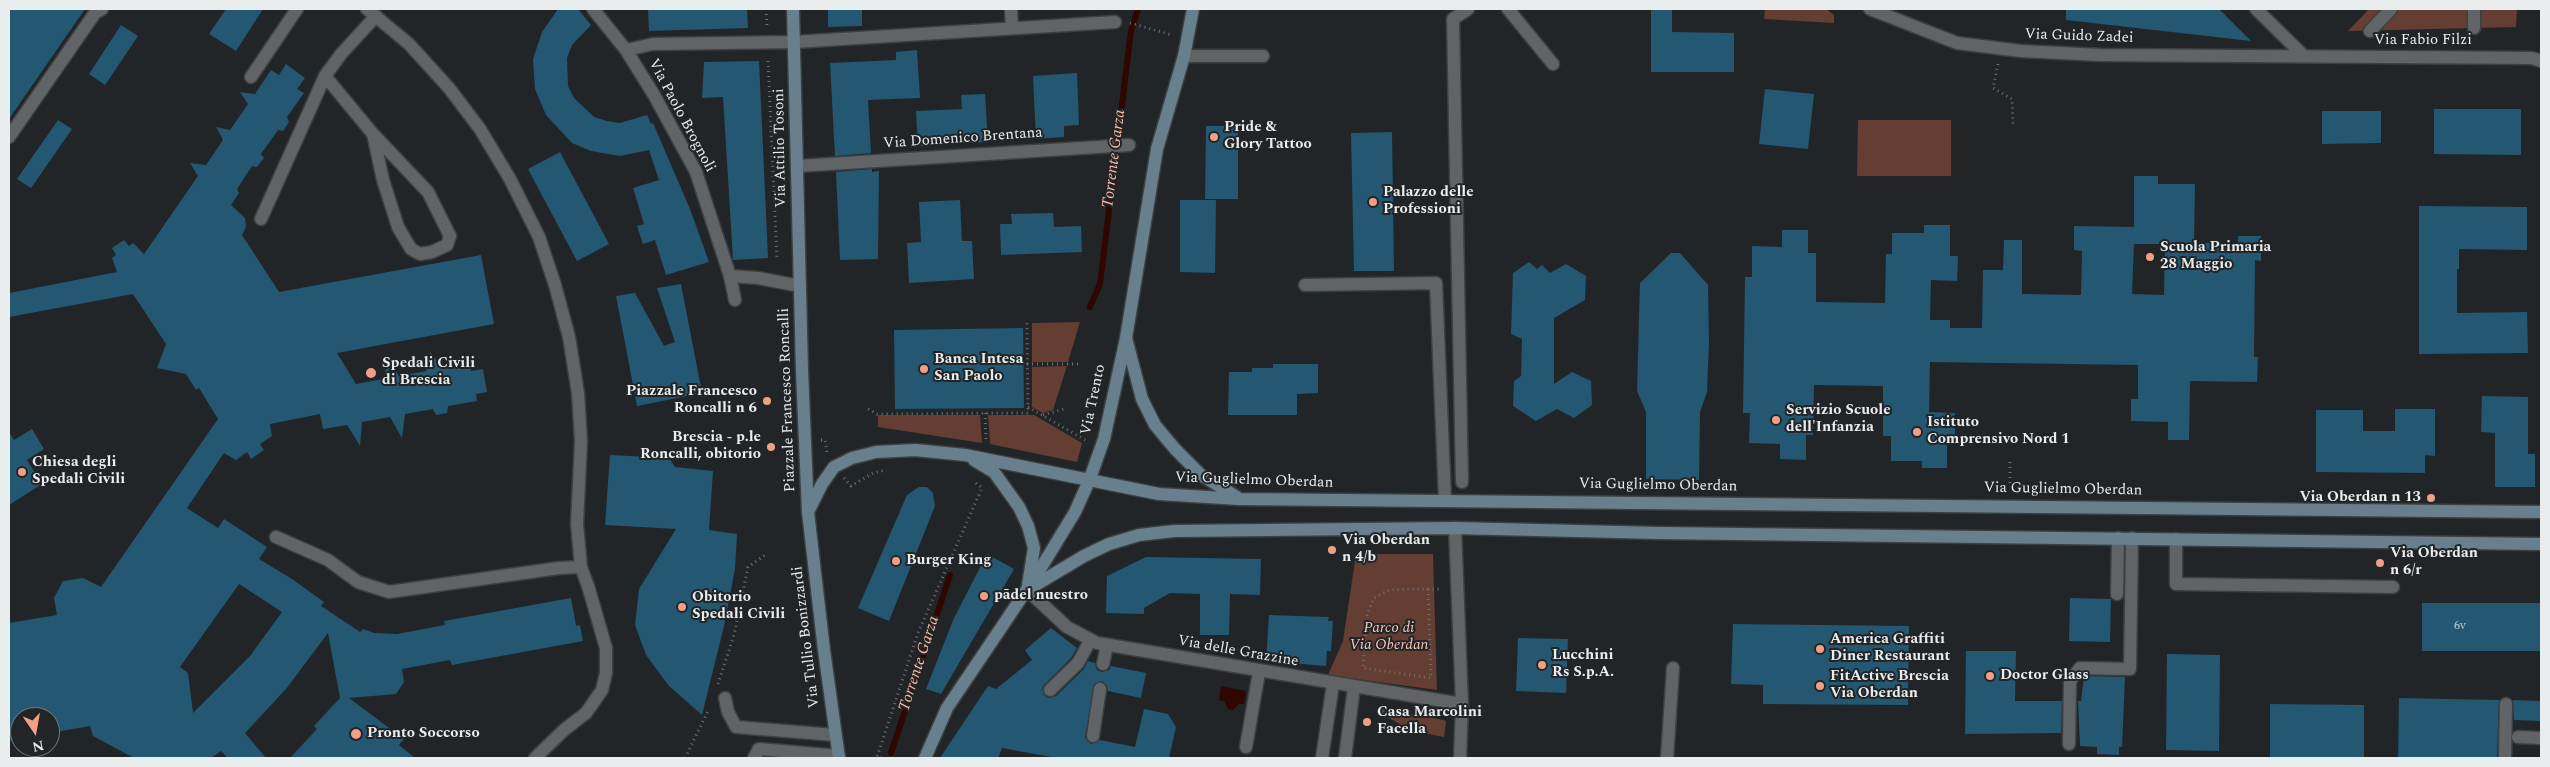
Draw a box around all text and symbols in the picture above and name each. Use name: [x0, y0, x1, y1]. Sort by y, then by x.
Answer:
street label: Via Guido Zadei: [2024, 26, 2134, 48]
street label: Via Fabio Filzi: [2374, 32, 2472, 50]
street label: Via Paolo Brognoli: [644, 56, 718, 176]
street label: Via Attilio Tosoni: [771, 88, 791, 208]
water label: Torrente Garza: [1099, 109, 1131, 209]
place label: Pride & Glory Tattoo: [1224, 119, 1312, 154]
street label: Via Domenico Brentana: [883, 124, 1043, 154]
marker: Pride & Glory Tattoo: [1208, 131, 1220, 143]
place label: Palazzo delle Professioni: [1383, 184, 1474, 219]
marker: Palazzo delle Professioni: [1367, 196, 1379, 208]
place label: Scuola Primaria 28 Maggio: [2160, 239, 2271, 274]
marker: Scuola Primaria 28 Maggio: [2144, 251, 2156, 263]
street label: Piazzale Francesco Roncalli: [776, 308, 800, 492]
place label: Banca Intesa San Paolo: [934, 351, 1023, 386]
place label: Spedali Civili di Brescia: [382, 355, 475, 390]
marker: Banca Intesa San Paolo: [918, 363, 930, 375]
street label: Via Trento: [1078, 363, 1110, 437]
marker: Spedali Civili di Brescia: [364, 366, 378, 380]
place label: Piazzale Francesco Roncalli n 6: [626, 383, 757, 418]
marker: Piazzale Francesco Roncalli n 6: [761, 395, 773, 407]
place label: Servizio Scuole dell'Infanzia: [1786, 402, 1891, 437]
marker: Servizio Scuole dell'Infanzia: [1770, 414, 1782, 426]
place label: Istituto Comprensivo Nord 1: [1927, 414, 2070, 449]
marker: Istituto Comprensivo Nord 1: [1911, 426, 1923, 438]
place label: Brescia - p.le Roncalli, obitorio: [640, 429, 761, 464]
marker: Brescia - p.le Roncalli, obitorio: [765, 441, 777, 453]
place label: Chiesa degli Spedali Civili: [32, 454, 125, 489]
marker: Chiesa degli Spedali Civili: [16, 466, 28, 478]
street label: Via Guglielmo Oberdan: [1174, 469, 1334, 493]
street label: Via Guglielmo Oberdan: [1579, 476, 1737, 496]
street label: Via Guglielmo Oberdan: [1984, 480, 2142, 500]
place label: Via Oberdan n 13: [2299, 489, 2421, 507]
marker: Via Oberdan n 13: [2425, 492, 2437, 504]
place label: Via Oberdan n 4/b: [1342, 532, 1430, 567]
marker: Via Oberdan n 4/b: [1326, 544, 1338, 556]
place label: Via Oberdan n 6/r: [2390, 545, 2478, 580]
place label: Burger King: [906, 552, 991, 570]
marker: Burger King: [890, 555, 902, 567]
marker: Via Oberdan n 6/r: [2374, 557, 2386, 569]
street label: Via Tullio Bonizzardi: [789, 565, 825, 709]
place label: pādel nuestro: [994, 587, 1088, 605]
place label: Obitorio Spedali Civili: [692, 589, 785, 624]
marker: pādel nuestro: [978, 590, 990, 602]
marker: Obitorio Spedali Civili: [676, 601, 688, 613]
water label: Torrente Garza: [896, 614, 944, 714]
park label: Parco di Via Oberdan: [1349, 620, 1429, 655]
house number: 6v: [2454, 620, 2466, 634]
place label: America Graffiti Diner Restaurant: [1830, 631, 1950, 666]
street label: Via delle Grazzine: [1176, 633, 1300, 671]
marker: America Graffiti Diner Restaurant: [1814, 643, 1826, 655]
place label: Lucchini Rs S.p.A.: [1552, 647, 1614, 682]
marker: Lucchini Rs S.p.A.: [1536, 659, 1548, 671]
place label: Doctor Glass: [2000, 667, 2089, 685]
place label: FitActive Brescia Via Oberdan: [1830, 668, 1949, 703]
marker: Doctor Glass: [1984, 670, 1996, 682]
marker: FitActive Brescia Via Oberdan: [1814, 680, 1826, 692]
place label: Casa Marcolini Facella: [1377, 704, 1482, 739]
north arrow: [10, 707, 60, 757]
marker: Casa Marcolini Facella: [1361, 716, 1373, 728]
place label: Pronto Soccorso: [367, 725, 480, 743]
marker: Pronto Soccorso: [349, 727, 363, 741]
text: N: [30, 735, 46, 758]

